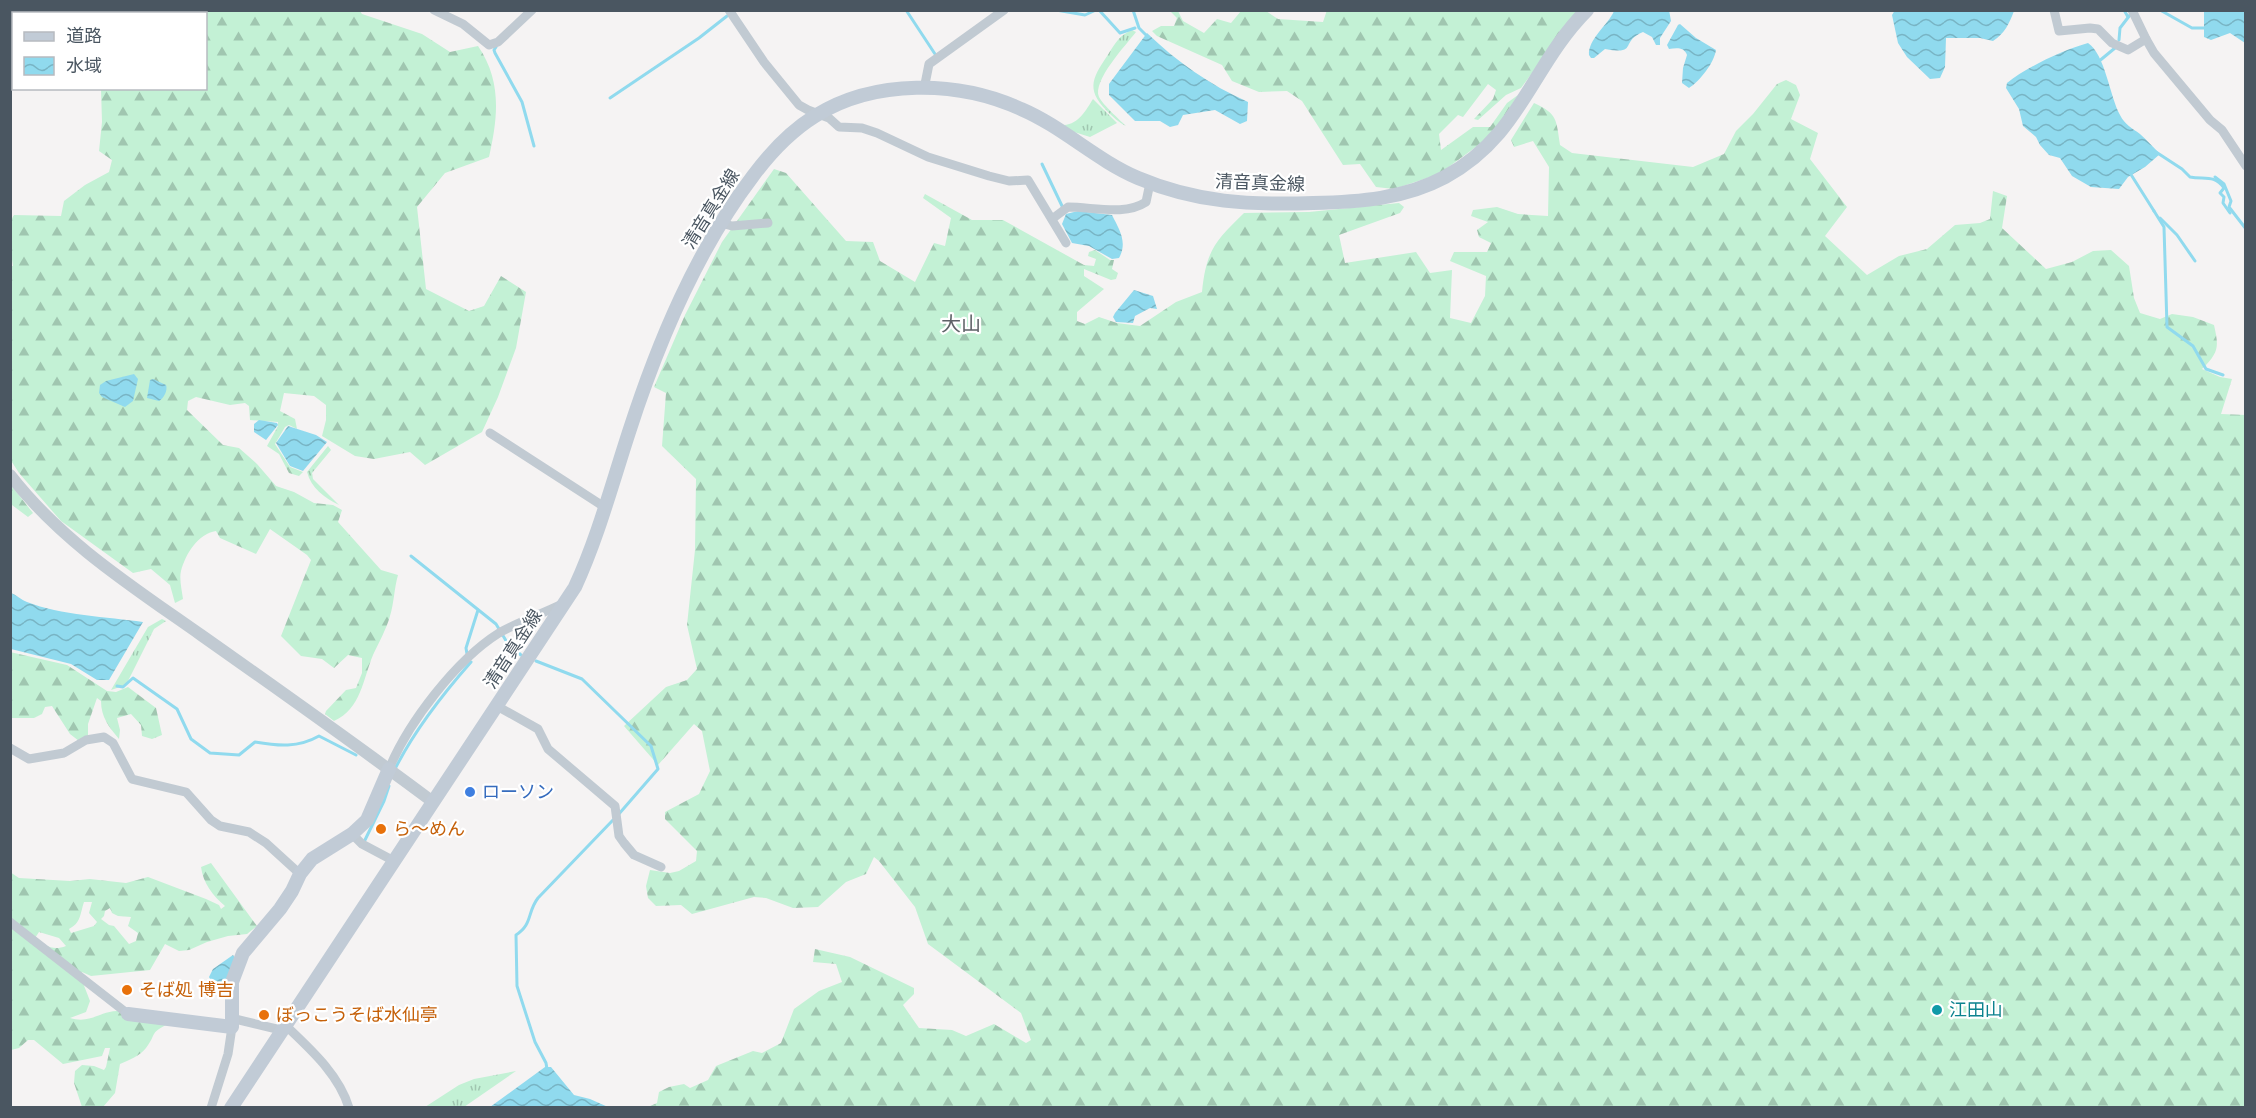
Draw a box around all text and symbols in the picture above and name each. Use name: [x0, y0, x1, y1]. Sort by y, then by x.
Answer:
legend: [12, 12, 207, 90]
text: 道路: [66, 26, 102, 46]
text: 水域: [66, 56, 102, 76]
street label: 清音真金線: [679, 166, 743, 252]
street label: 清音真金線: [1215, 171, 1305, 195]
district label: 大山: [941, 313, 981, 335]
street label: 清音真金線: [480, 606, 546, 692]
place label: ローソン: [482, 782, 554, 802]
marker: ローソン: [463, 785, 477, 799]
place label: ら～めん: [393, 819, 465, 839]
marker: ら～めん: [374, 822, 388, 836]
place label: そば処 博吉: [139, 980, 234, 1000]
marker: そば処 博吉: [120, 983, 134, 997]
place label: 江田山: [1949, 1000, 2003, 1020]
marker: 江田山: [1930, 1003, 1944, 1017]
place label: ぼっこうそば水仙亭: [276, 1005, 438, 1025]
marker: ぼっこうそば水仙亭: [257, 1008, 271, 1022]

